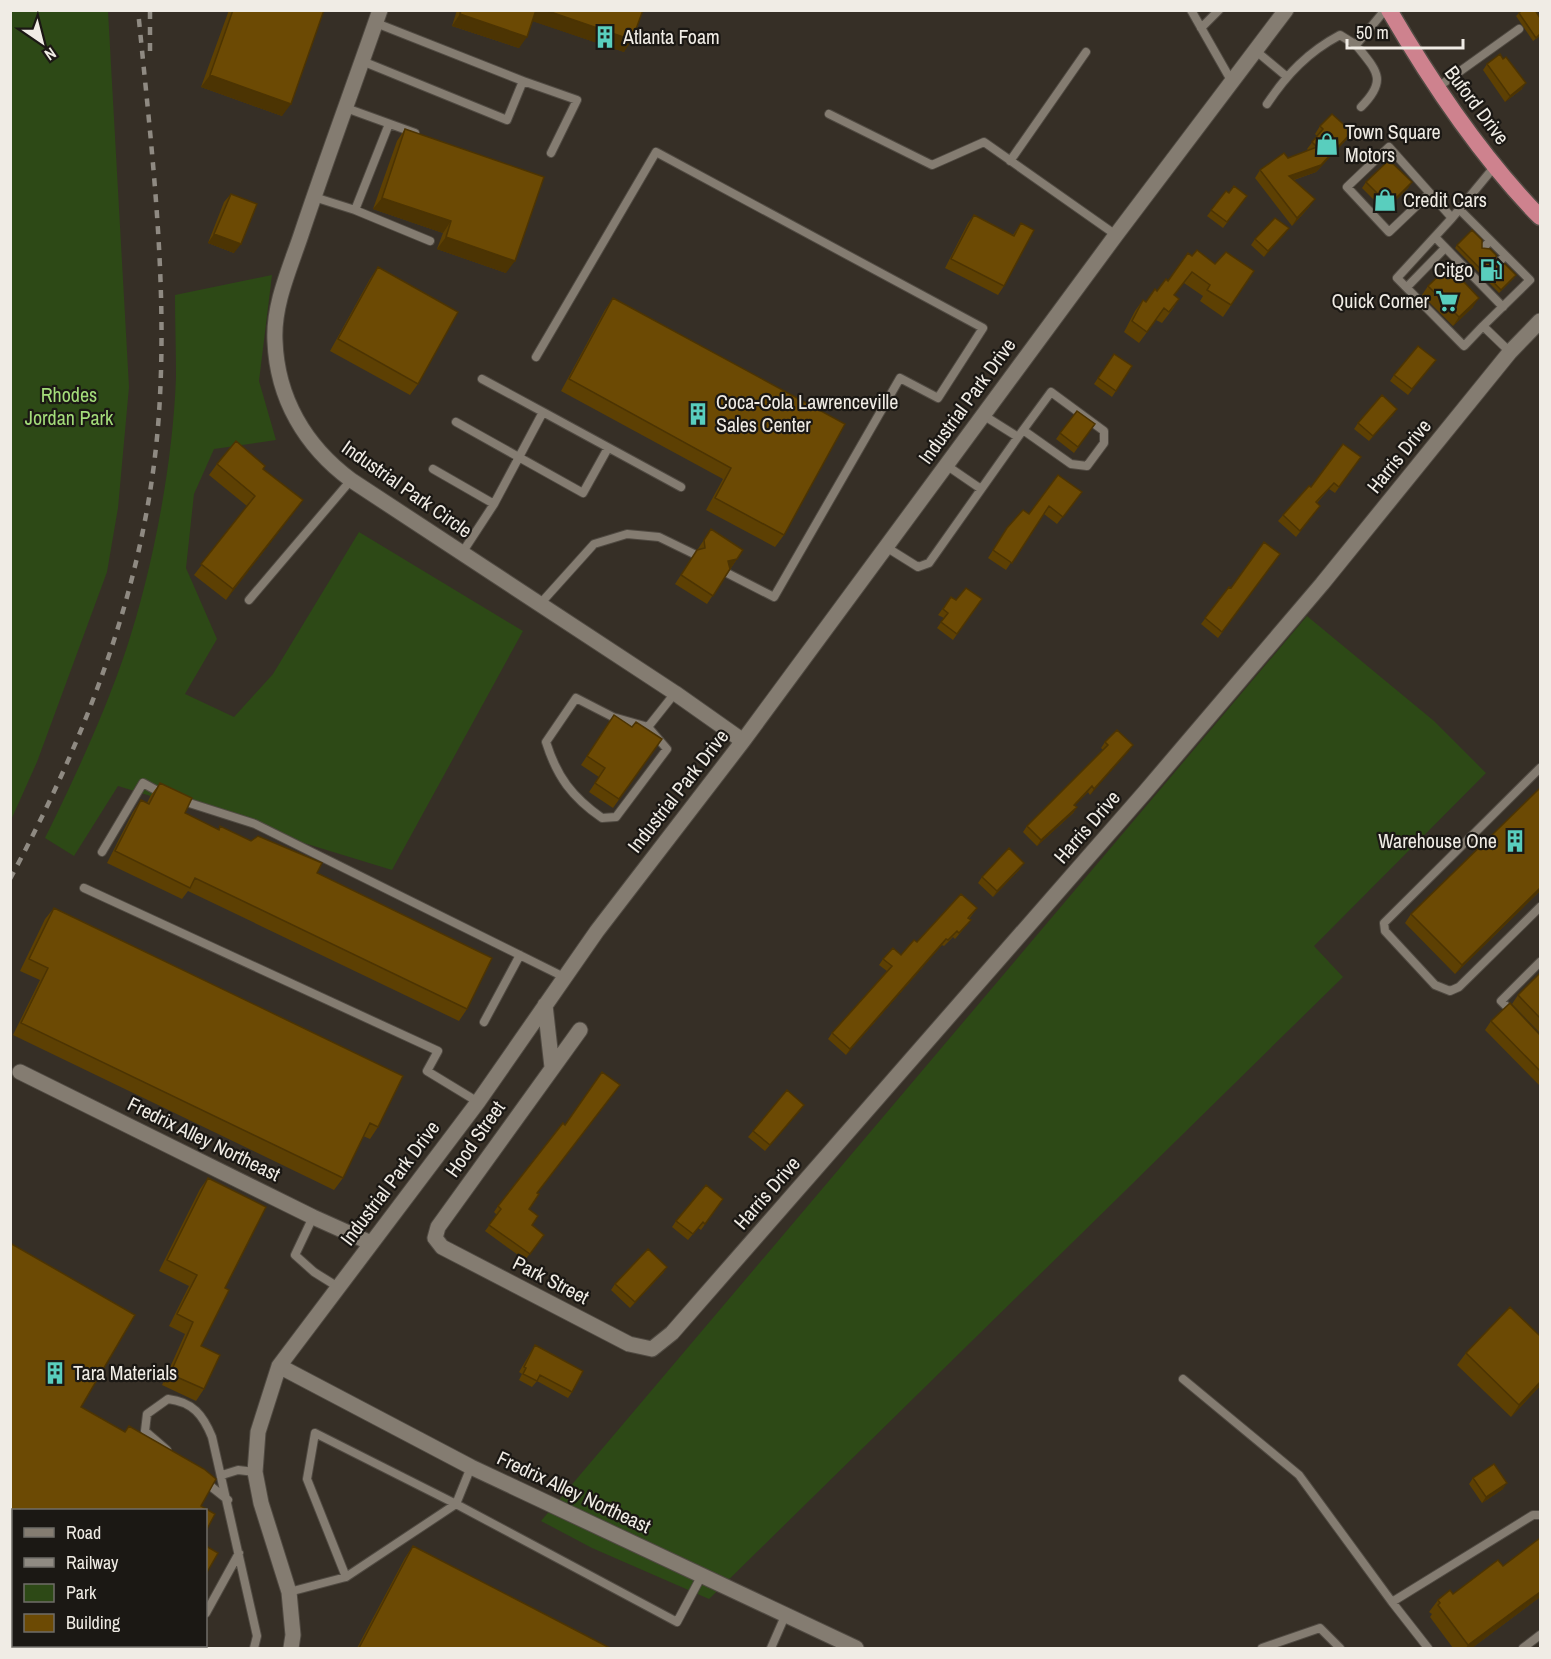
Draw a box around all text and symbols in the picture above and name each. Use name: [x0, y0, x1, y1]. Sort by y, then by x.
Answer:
north arrow: [12, 12, 72, 72]
scale bar: [1347, 12, 1462, 50]
text: 50 m: [1356, 20, 1389, 45]
place label: Atlanta Foam: [622, 23, 720, 50]
building icon: Atlanta Foam: [592, 24, 618, 50]
text: N: [40, 43, 61, 66]
street label: Buford Drive: [1439, 60, 1516, 150]
place label: Town Square Motors: [1345, 118, 1441, 168]
shop icon: Town Square Motors: [1314, 131, 1340, 157]
place label: Credit Cars: [1403, 186, 1487, 213]
shop icon: Credit Cars: [1372, 187, 1398, 213]
place label: Citgo: [1434, 256, 1473, 283]
fuel station icon: Citgo: [1478, 257, 1504, 283]
place label: Quick Corner: [1331, 287, 1430, 314]
supermarket icon: Quick Corner: [1434, 288, 1460, 314]
street label: Industrial Park Drive: [912, 332, 1021, 469]
park label: Rhodes Jordan Park: [25, 381, 114, 431]
place label: Coca-Cola Lawrenceville Sales Center: [716, 388, 898, 438]
building icon: Coca-Cola Lawrenceville Sales Center: [685, 401, 711, 427]
street label: Harris Drive: [1360, 413, 1437, 499]
street label: Industrial Park Circle: [337, 434, 478, 544]
street label: Industrial Park Drive: [621, 723, 734, 858]
street label: Harris Drive: [1047, 784, 1126, 869]
place label: Warehouse One: [1378, 827, 1497, 854]
building icon: Warehouse One: [1502, 828, 1528, 854]
street label: Fredrix Alley Northeast: [123, 1090, 285, 1187]
street label: Hood Street: [438, 1095, 511, 1182]
street label: Industrial Park Drive: [334, 1115, 445, 1251]
street label: Harris Drive: [727, 1150, 806, 1235]
street label: Park Street: [509, 1249, 594, 1310]
place label: Tara Materials: [73, 1359, 177, 1386]
building icon: Tara Materials: [42, 1360, 68, 1386]
street label: Fredrix Alley Northeast: [493, 1444, 656, 1539]
legend: [12, 1509, 207, 1647]
text: Road: [66, 1520, 101, 1545]
text: Railway: [66, 1550, 119, 1575]
text: Park: [66, 1580, 97, 1605]
text: Building: [66, 1610, 121, 1635]

